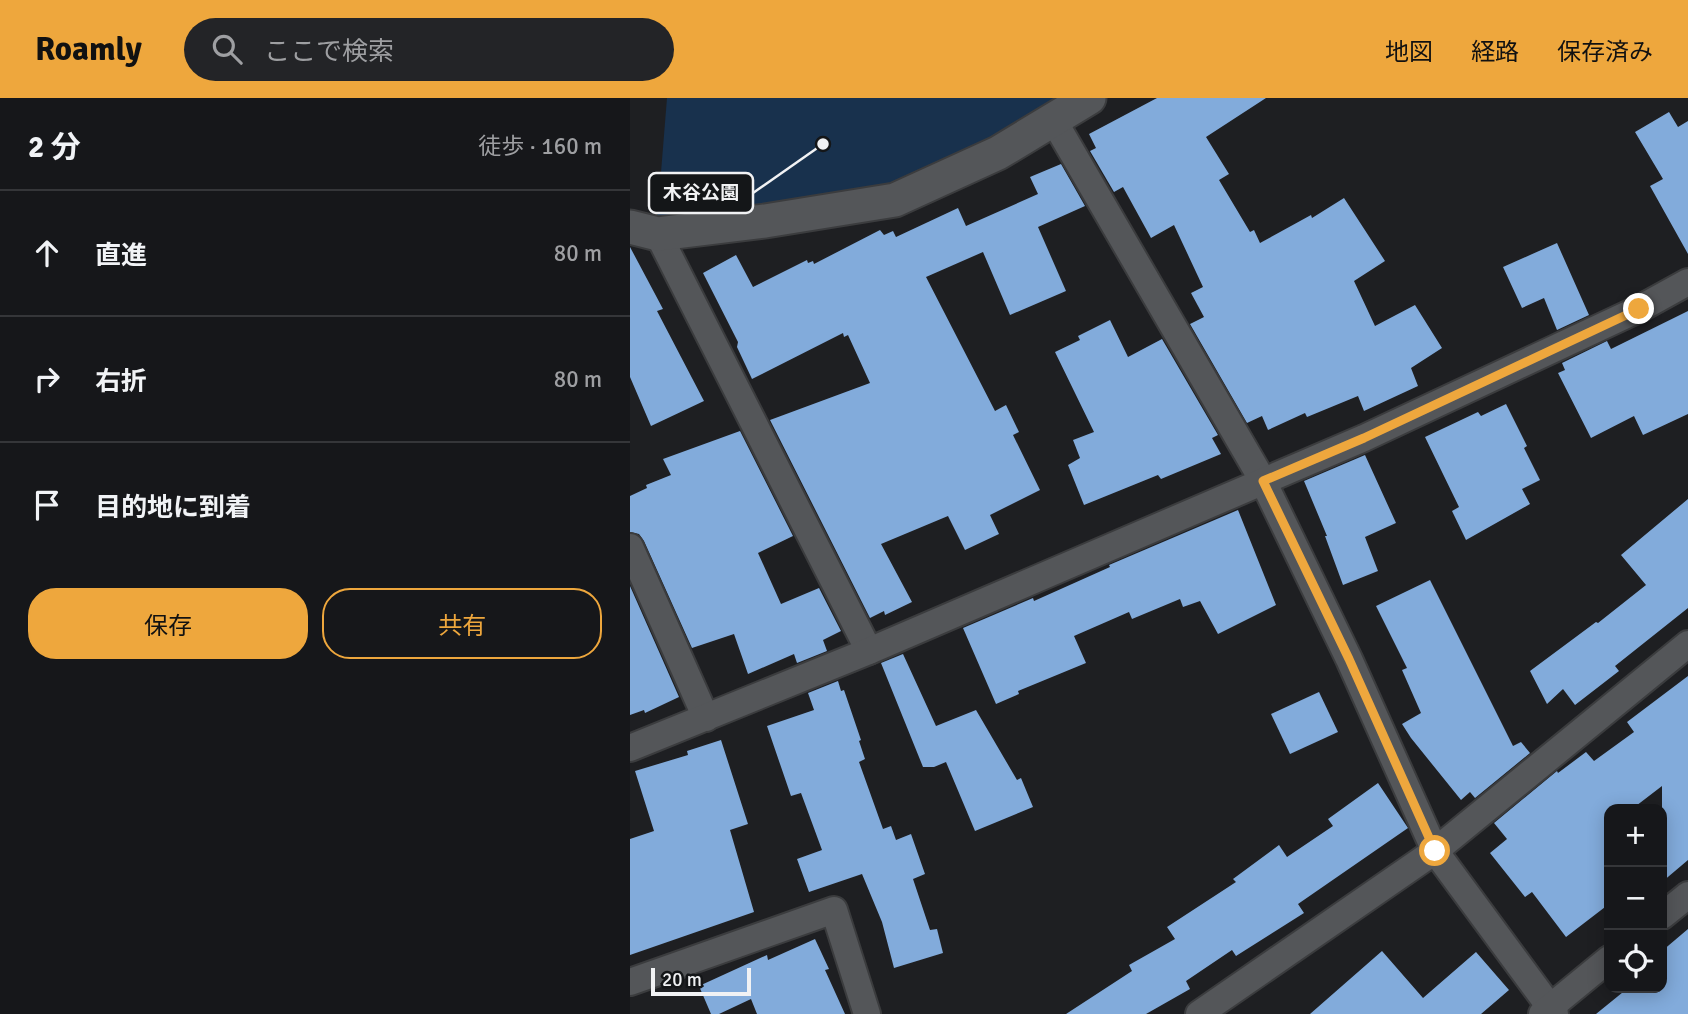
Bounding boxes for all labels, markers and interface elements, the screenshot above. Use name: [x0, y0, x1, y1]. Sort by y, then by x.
search box: [184, 18, 674, 81]
text: Roamly: [35, 29, 142, 70]
icon: search: [208, 30, 246, 68]
text: ここで検索: [264, 36, 394, 68]
text: 地図: [1385, 37, 1433, 67]
text: 経路: [1471, 37, 1519, 67]
text: 保存済み: [1557, 37, 1653, 67]
text: 2 分: [28, 129, 81, 166]
text: 徒歩 · 160 m: [478, 132, 602, 161]
callout: 木谷公園: [649, 173, 753, 213]
text: 木谷公園: [663, 181, 739, 205]
icon: ahead: [28, 234, 66, 272]
text: 80 m: [554, 239, 602, 268]
text: 直進: [95, 240, 147, 272]
route end: [1623, 293, 1654, 324]
icon: right: [28, 360, 66, 398]
text: 80 m: [554, 365, 602, 394]
text: 右折: [95, 366, 147, 398]
icon: arrive: [28, 486, 66, 524]
text: 目的地に到着: [95, 492, 251, 524]
button: 保存: [28, 588, 308, 659]
button: 共有: [322, 588, 602, 659]
map controls: [1604, 804, 1667, 993]
button: +: [1604, 804, 1667, 867]
route start: [1419, 835, 1450, 866]
button: −: [1604, 867, 1667, 930]
button: locate: [1604, 930, 1667, 993]
scale bar: [651, 965, 751, 997]
text: 20 m: [662, 968, 702, 992]

